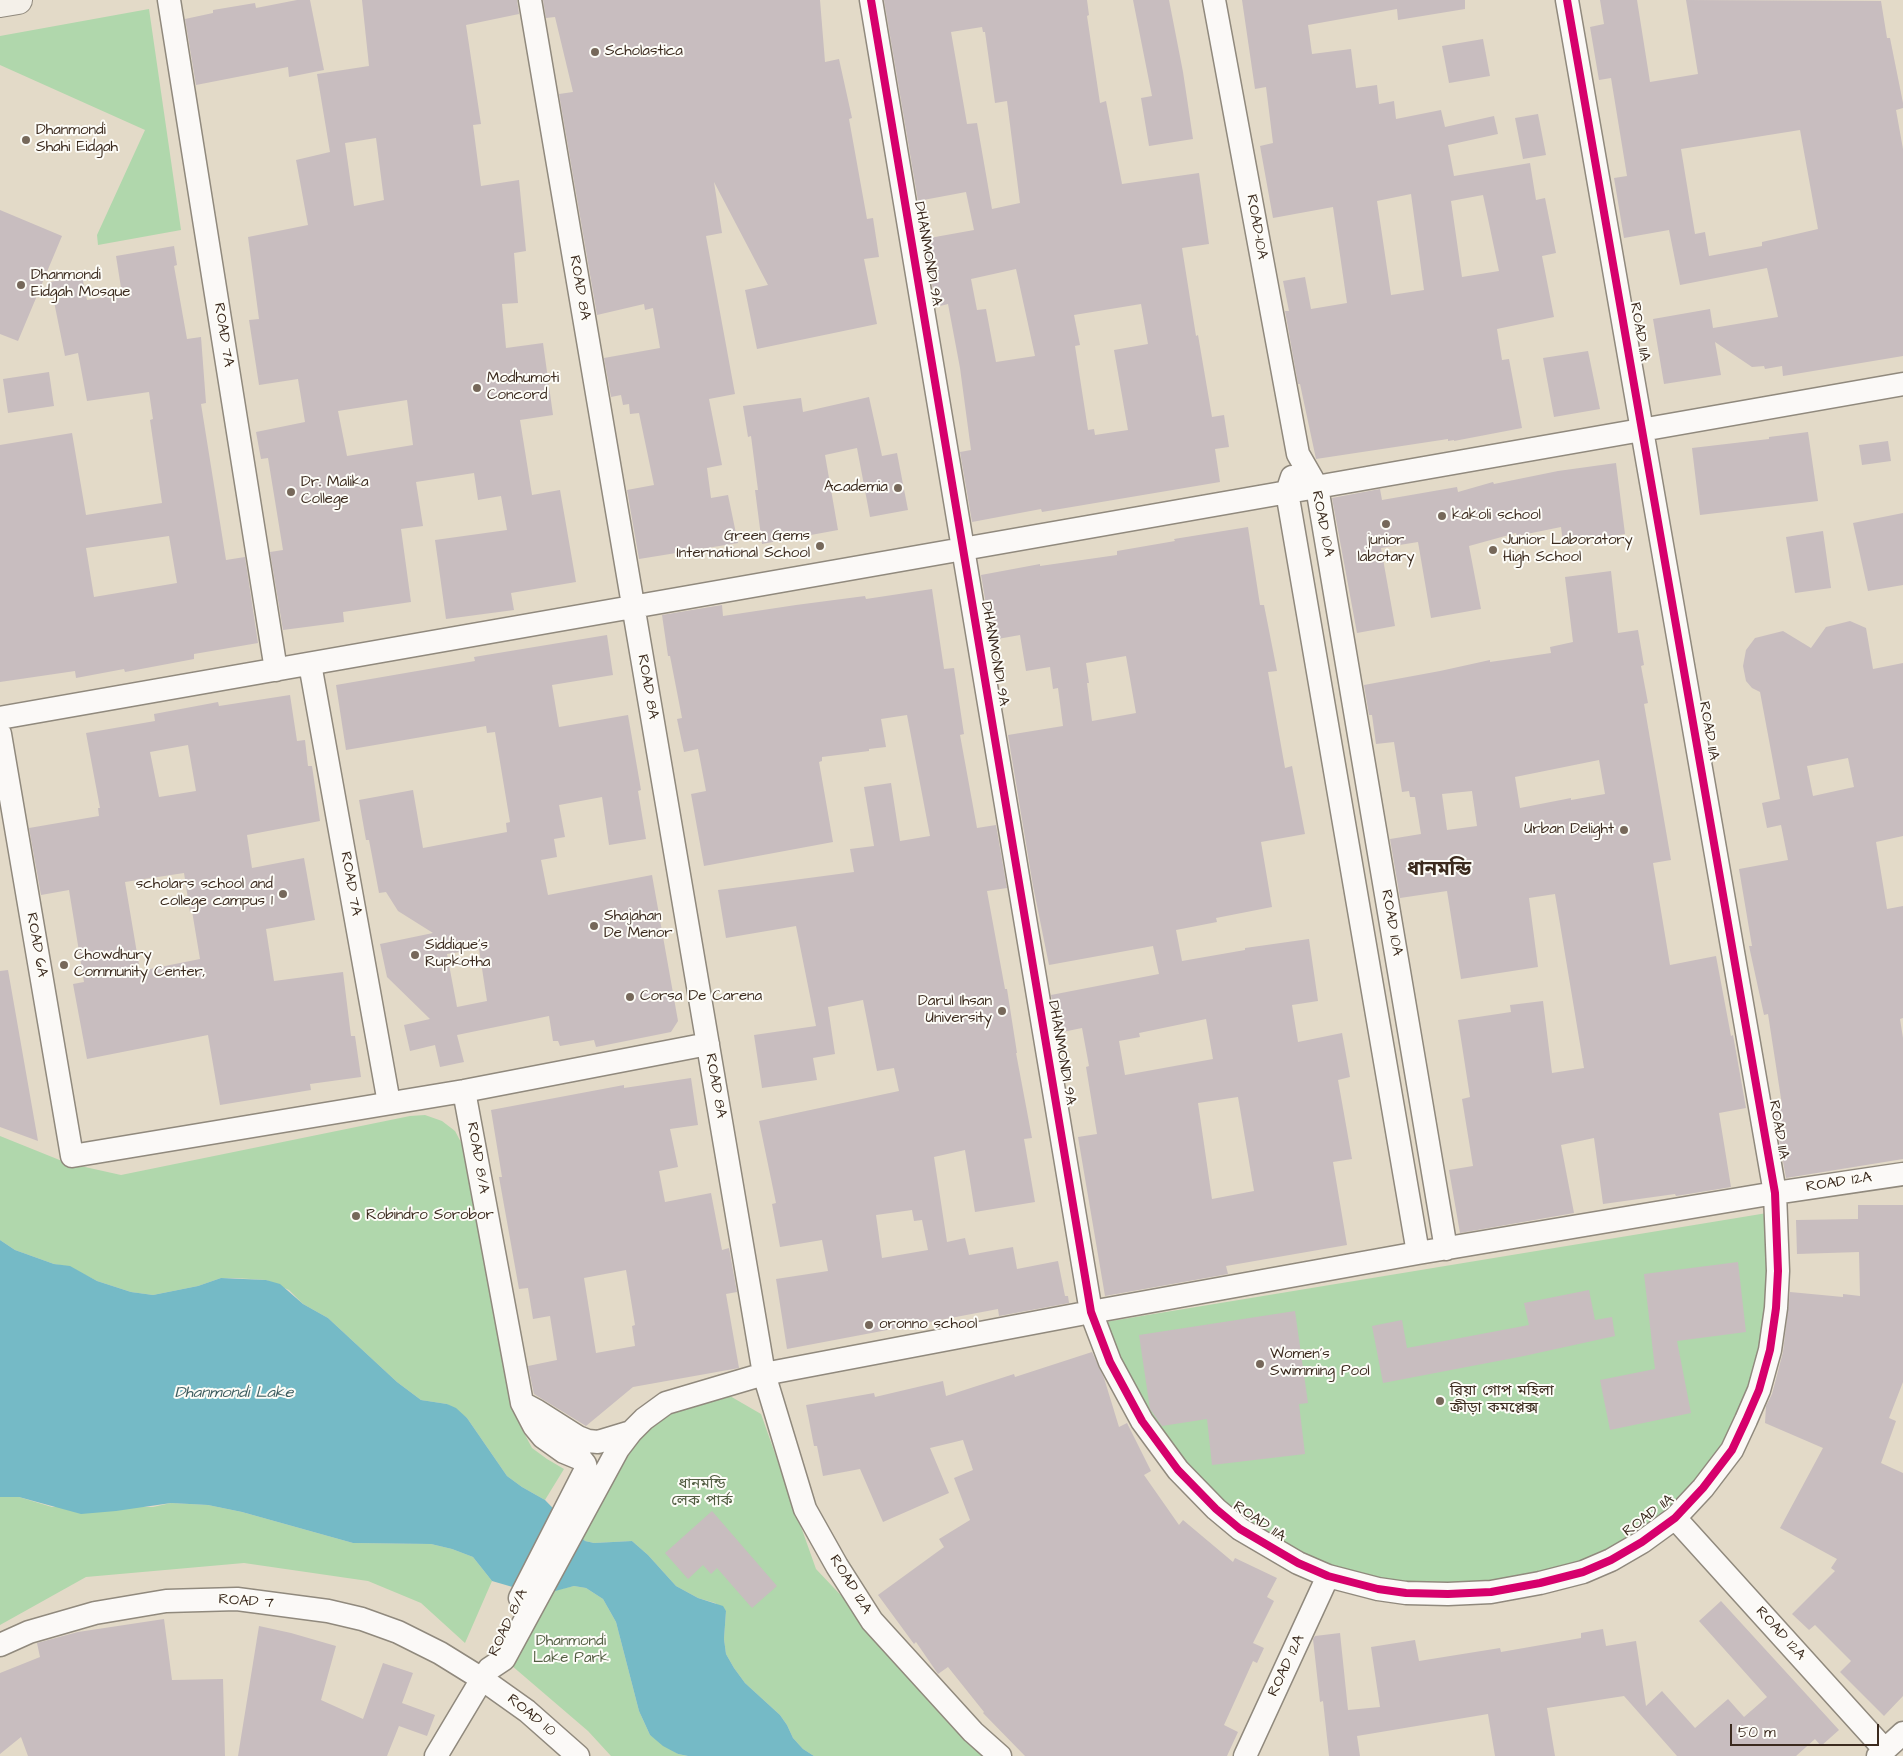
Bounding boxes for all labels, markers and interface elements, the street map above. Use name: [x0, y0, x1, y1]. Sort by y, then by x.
place label: Scholastica: [605, 43, 683, 61]
marker: Scholastica: [589, 46, 601, 58]
place label: Dhanmondi Shahi Eidgah: [36, 122, 118, 157]
marker: Dhanmondi Shahi Eidgah: [20, 134, 32, 146]
street label: ROAD-10A: [1241, 193, 1271, 261]
street label: DHANMONDI 9A: [909, 200, 945, 308]
street label: ROAD 8A: [564, 254, 594, 322]
place label: Dhanmondi Eidgah Mosque: [31, 267, 130, 302]
marker: Dhanmondi Eidgah Mosque: [15, 279, 27, 291]
street label: ROAD 11A: [1625, 301, 1653, 363]
street label: ROAD 7A: [209, 302, 237, 368]
place label: Modhumoti Concord: [487, 370, 559, 405]
marker: Modhumoti Concord: [471, 382, 483, 394]
place label: Dr. Malika College: [301, 474, 369, 509]
place label: Academia: [824, 479, 888, 497]
marker: Academia: [892, 482, 904, 494]
marker: Dr. Malika College: [285, 486, 297, 498]
street label: ROAD 10A: [1307, 489, 1337, 559]
place label: kakoli school: [1452, 507, 1541, 525]
marker: kakoli school: [1436, 510, 1448, 522]
marker: junior labotary: [1380, 518, 1392, 530]
place label: Green Gems International School: [677, 528, 810, 563]
place label: junior labotary: [1357, 532, 1415, 567]
place label: Junior Laboratory High School: [1503, 532, 1633, 567]
marker: Green Gems International School: [814, 540, 826, 552]
marker: Junior Laboratory High School: [1487, 544, 1499, 556]
street label: DHANMONDI 9A: [976, 600, 1012, 708]
street label: ROAD 8A: [632, 653, 662, 721]
street label: ROAD 11A: [1694, 700, 1722, 762]
place label: Urban Delight: [1524, 821, 1614, 839]
marker: Urban Delight: [1618, 824, 1630, 836]
street label: ROAD 7A: [335, 850, 365, 918]
district label: ধানমন্ডি: [1407, 859, 1471, 883]
place label: scholars school and college campus 1: [136, 876, 273, 911]
marker: scholars school and college campus 1: [277, 888, 289, 900]
street label: ROAD 10A: [1376, 888, 1406, 958]
place label: Shajahan De Menor: [604, 908, 673, 943]
street label: ROAD 6A: [21, 911, 51, 979]
marker: Shajahan De Menor: [588, 920, 600, 932]
place label: Siddique's Rupkotha: [425, 937, 490, 972]
place label: Chowdhury Community Center,: [74, 947, 205, 982]
marker: Siddique's Rupkotha: [409, 949, 421, 961]
marker: Chowdhury Community Center,: [58, 959, 70, 971]
place label: Corsa De Carena: [640, 988, 762, 1006]
marker: Corsa De Carena: [624, 991, 636, 1003]
place label: Darul Ihsan University: [918, 993, 992, 1028]
street label: DHANMONDI 9A: [1043, 999, 1079, 1107]
marker: Darul Ihsan University: [996, 1005, 1008, 1017]
street label: ROAD 8A: [700, 1052, 730, 1120]
street label: ROAD 11A: [1764, 1099, 1792, 1161]
street label: ROAD 8/A: [462, 1121, 492, 1195]
street label: ROAD 12A: [1805, 1169, 1873, 1197]
place label: Robindro Sorobor: [366, 1207, 494, 1225]
marker: Robindro Sorobor: [350, 1210, 362, 1222]
place label: oronno school: [879, 1316, 977, 1334]
marker: oronno school: [863, 1319, 875, 1331]
place label: Women's Swimming Pool: [1270, 1346, 1370, 1381]
marker: Women's Swimming Pool: [1254, 1358, 1266, 1370]
place label: রিয়া গোপ মহিলা ক্রীড়া কমপ্লেক্স: [1450, 1383, 1554, 1418]
water label: Dhanmondi Lake: [175, 1384, 293, 1404]
marker: রিয়া গোপ মহিলা ক্রীড়া কমপ্লেক্স: [1434, 1395, 1446, 1407]
park label: ধানমন্ডি লেক পার্ক: [671, 1476, 733, 1511]
street label: ROAD 11A: [1620, 1491, 1678, 1541]
street label: ROAD 11A: [1229, 1498, 1289, 1546]
street label: ROAD 12A: [825, 1552, 875, 1618]
street label: ROAD 8/A: [486, 1586, 532, 1660]
street label: ROAD 7: [218, 1591, 274, 1613]
street label: ROAD 12A: [1751, 1603, 1809, 1665]
street label: ROAD 12A: [1265, 1632, 1309, 1700]
park label: Dhanmondi Lake Park: [533, 1633, 609, 1668]
street label: ROAD 10: [503, 1691, 559, 1741]
scale bar: [1733, 1714, 1882, 1746]
text: 50 m: [1738, 1722, 1776, 1743]

